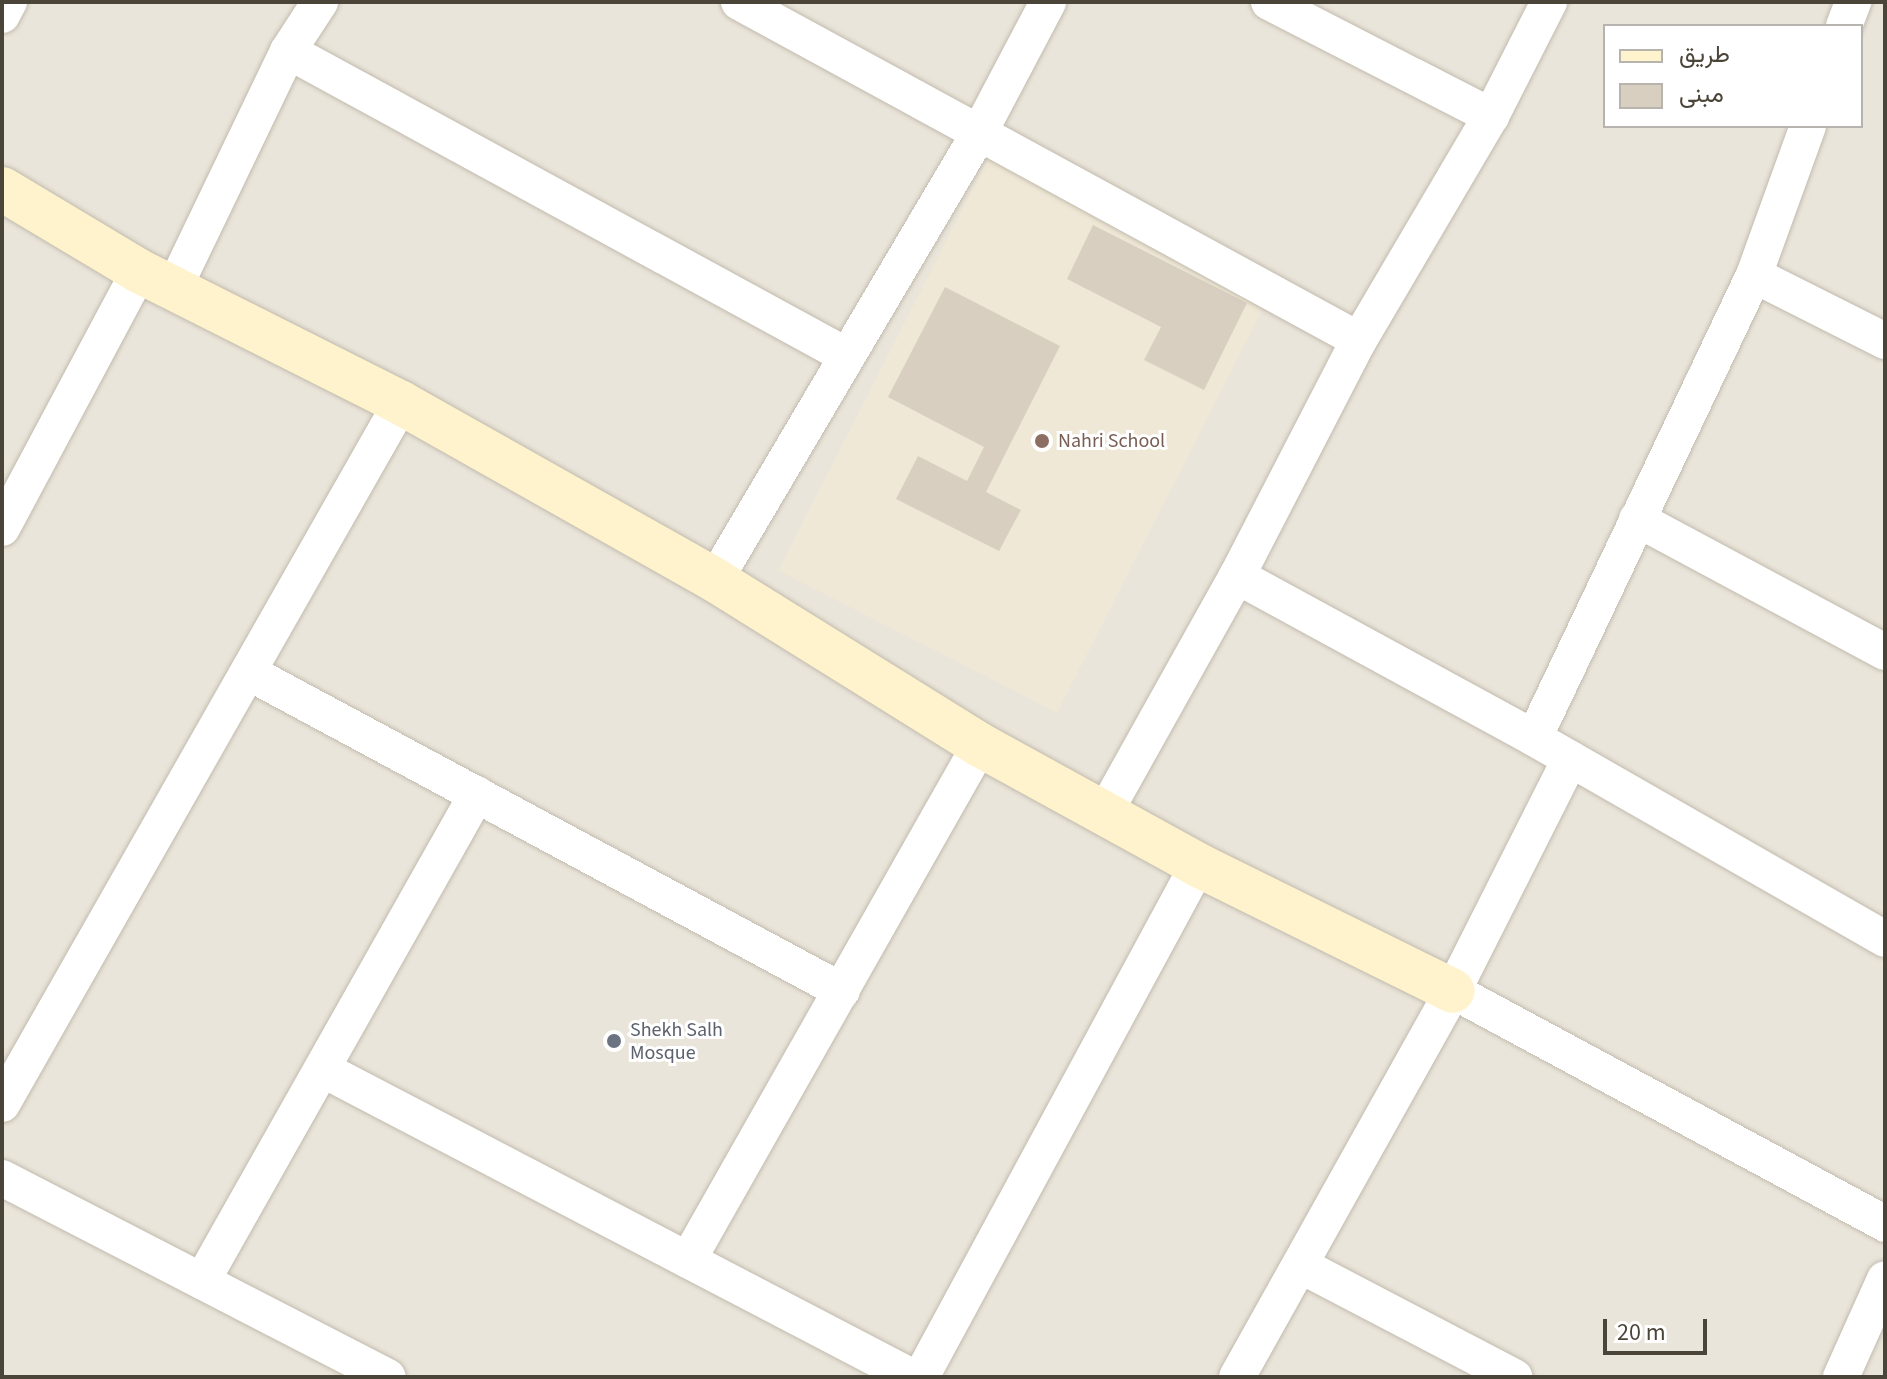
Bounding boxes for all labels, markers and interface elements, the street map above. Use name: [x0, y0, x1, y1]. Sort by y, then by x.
legend: [1603, 24, 1863, 128]
text: طريق: [1679, 37, 1730, 72]
text: مبنى: [1679, 77, 1724, 112]
place label: Nahri School: [1058, 429, 1165, 453]
marker: Nahri School: [1033, 432, 1051, 450]
place label: Shekh Salh Mosque: [630, 1018, 723, 1065]
marker: Shekh Salh Mosque: [605, 1032, 623, 1050]
scale bar: [1607, 1303, 1711, 1353]
text: 20 m: [1617, 1315, 1666, 1350]

